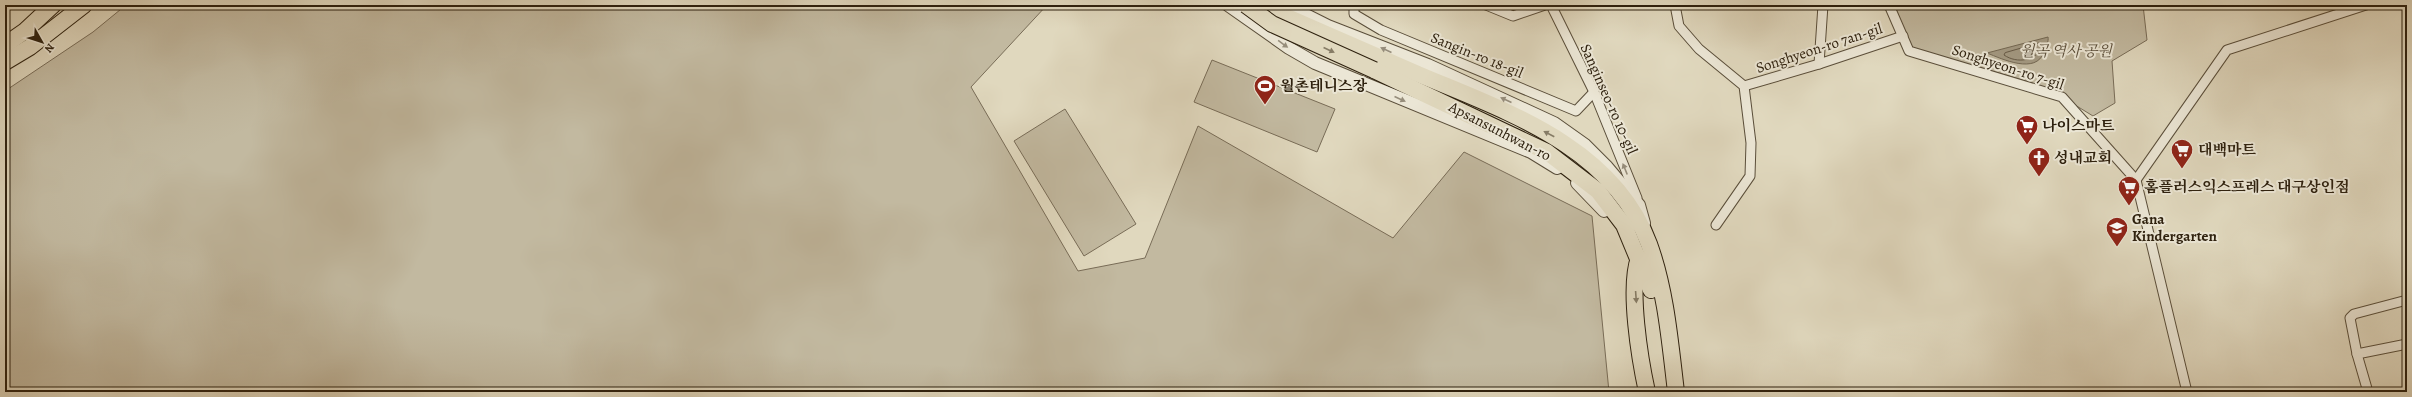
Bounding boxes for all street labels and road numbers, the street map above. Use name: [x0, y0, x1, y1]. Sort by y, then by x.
street label: Songhyeon-ro 7an-gil: [1753, 18, 1885, 78]
street label: Sangin-ro 18-gil: [1428, 27, 1527, 83]
street label: Songhyeon-ro 7-gil: [1949, 39, 2067, 95]
street label: Sanginseo-ro 10-gil: [1576, 41, 1642, 158]
street label: Apsansunhwan-ro: [1445, 96, 1554, 165]

